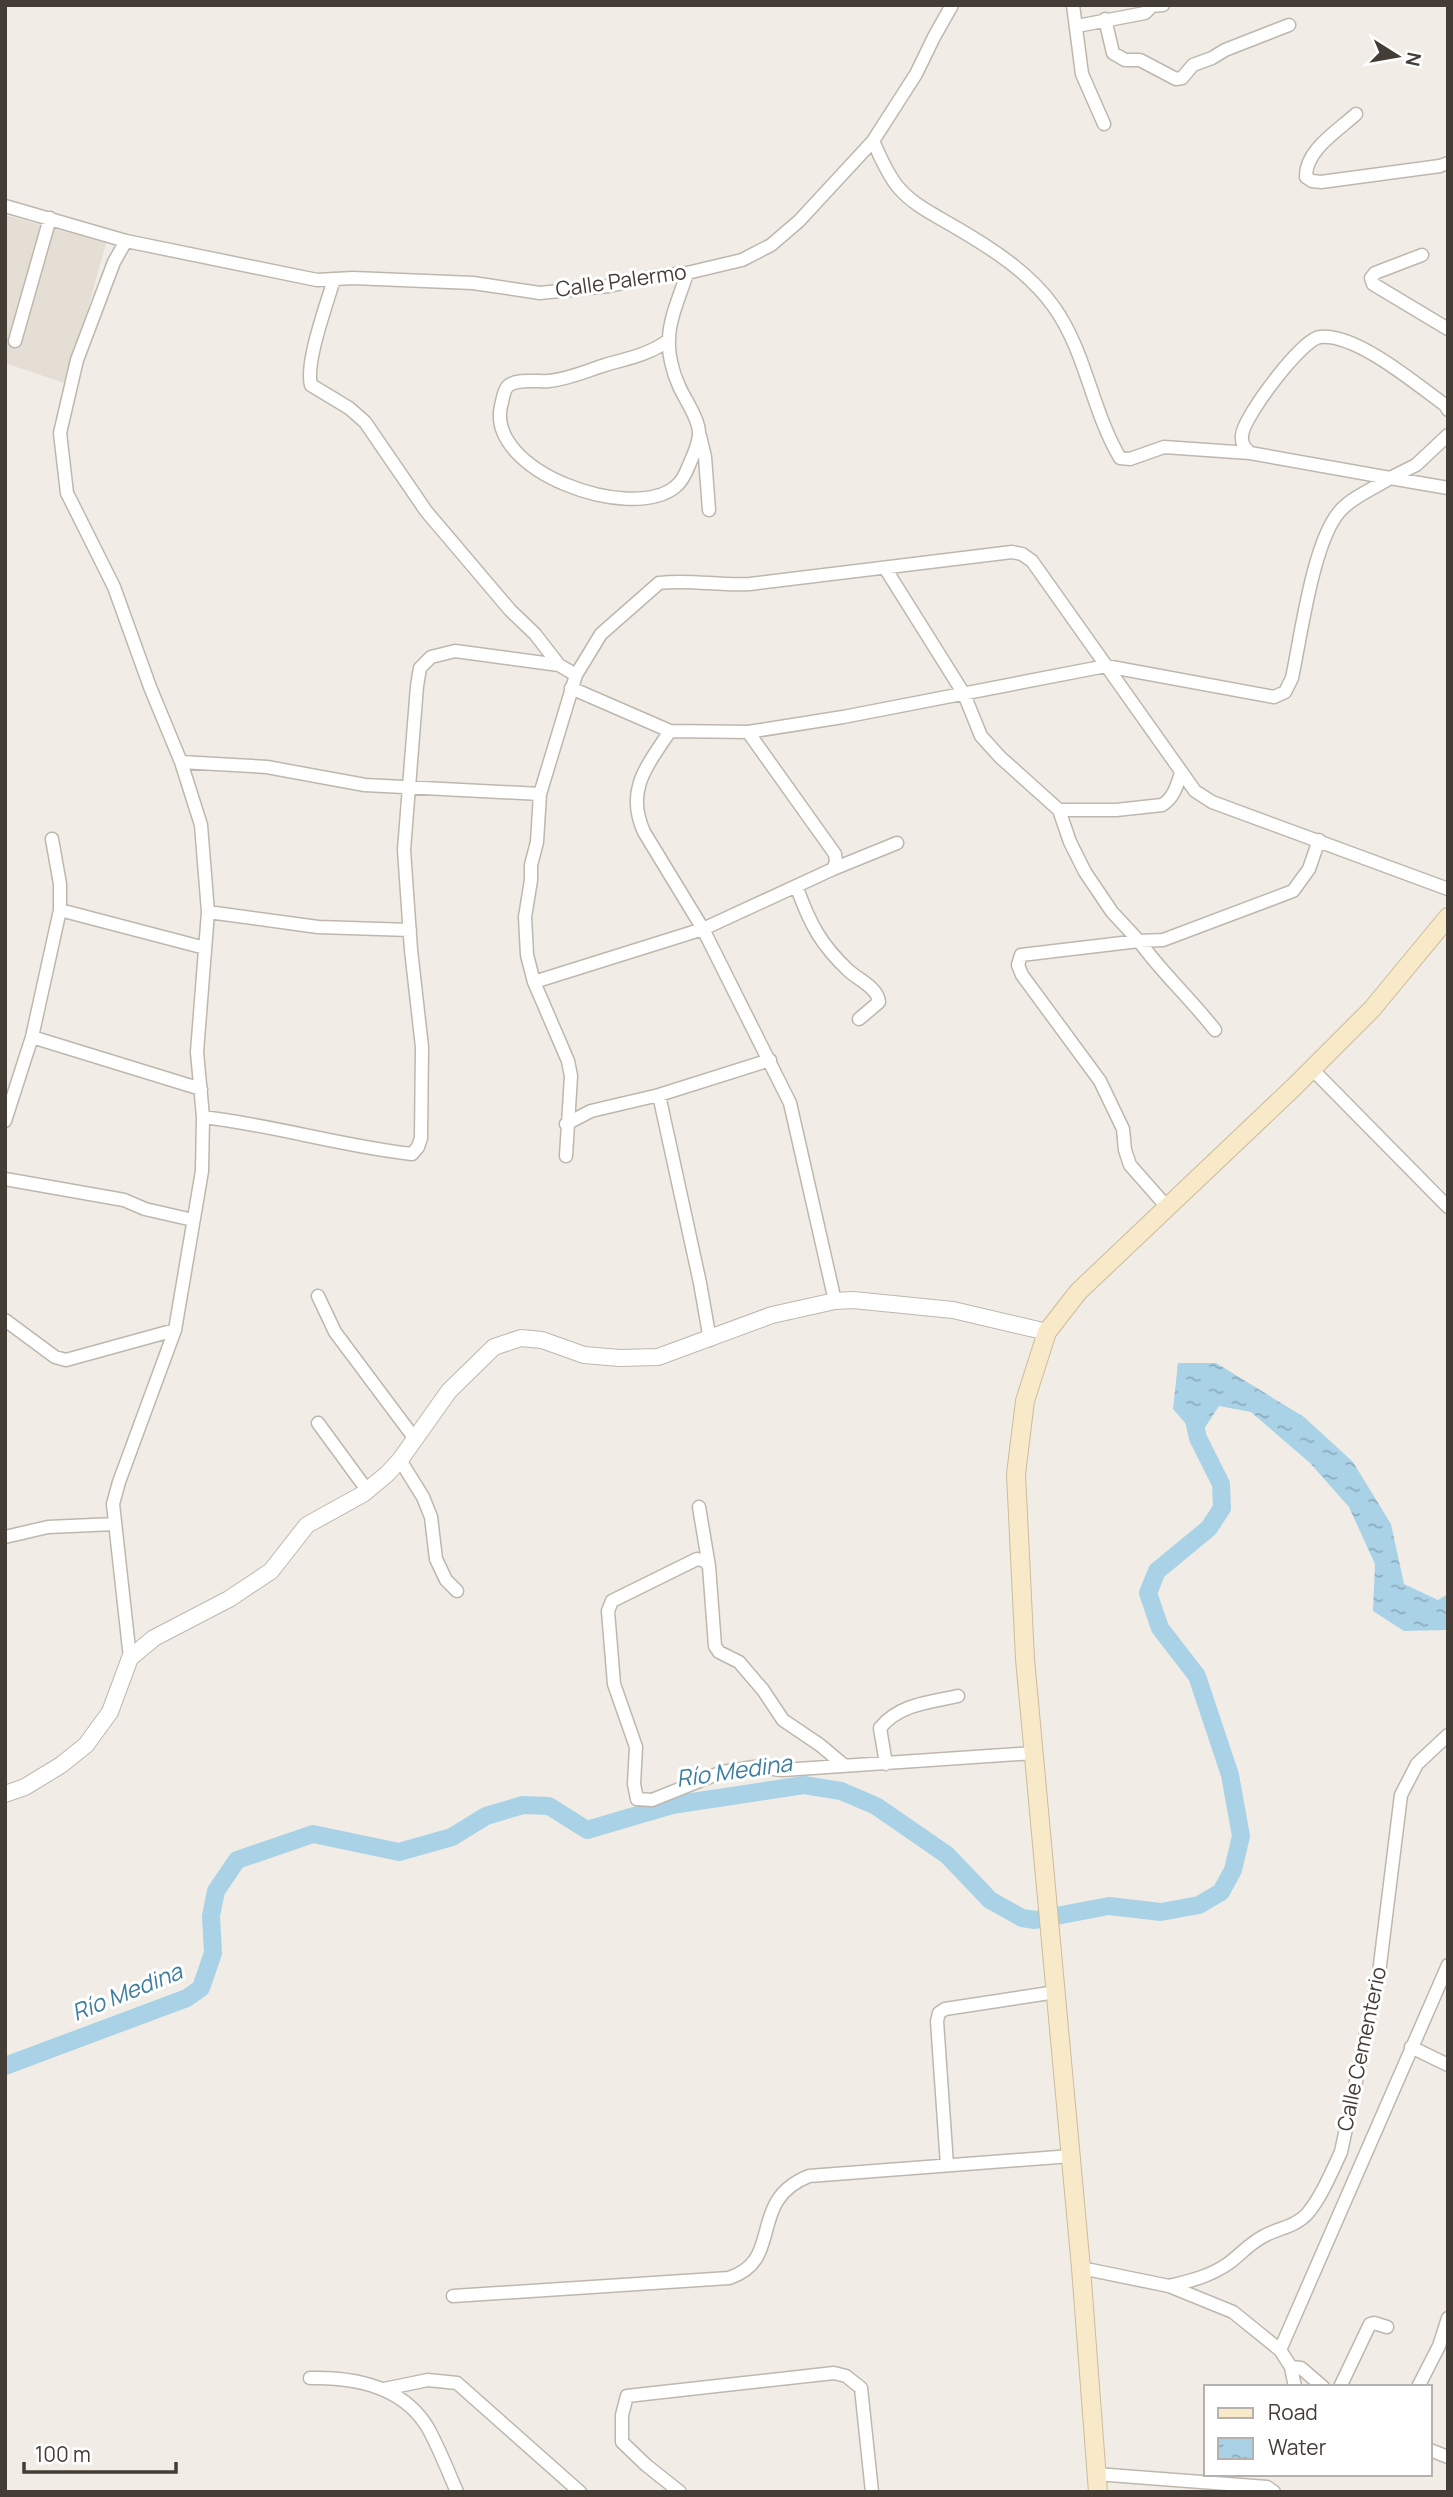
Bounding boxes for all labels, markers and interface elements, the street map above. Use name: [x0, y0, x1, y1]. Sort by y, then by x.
north arrow: [1362, 21, 1432, 91]
text: N: [1400, 50, 1428, 68]
street label: Calle Palermo: [554, 257, 688, 303]
water label: Río Medina: [674, 1746, 795, 1794]
water label: Río Medina: [67, 1954, 188, 2028]
street label: Calle Cementerio: [1330, 1964, 1392, 2134]
legend: [1204, 2385, 1432, 2476]
text: Road: [1268, 2398, 1318, 2426]
scale bar: [24, 2430, 177, 2474]
text: Water: [1268, 2433, 1327, 2461]
text: 100 m: [35, 2440, 91, 2468]

